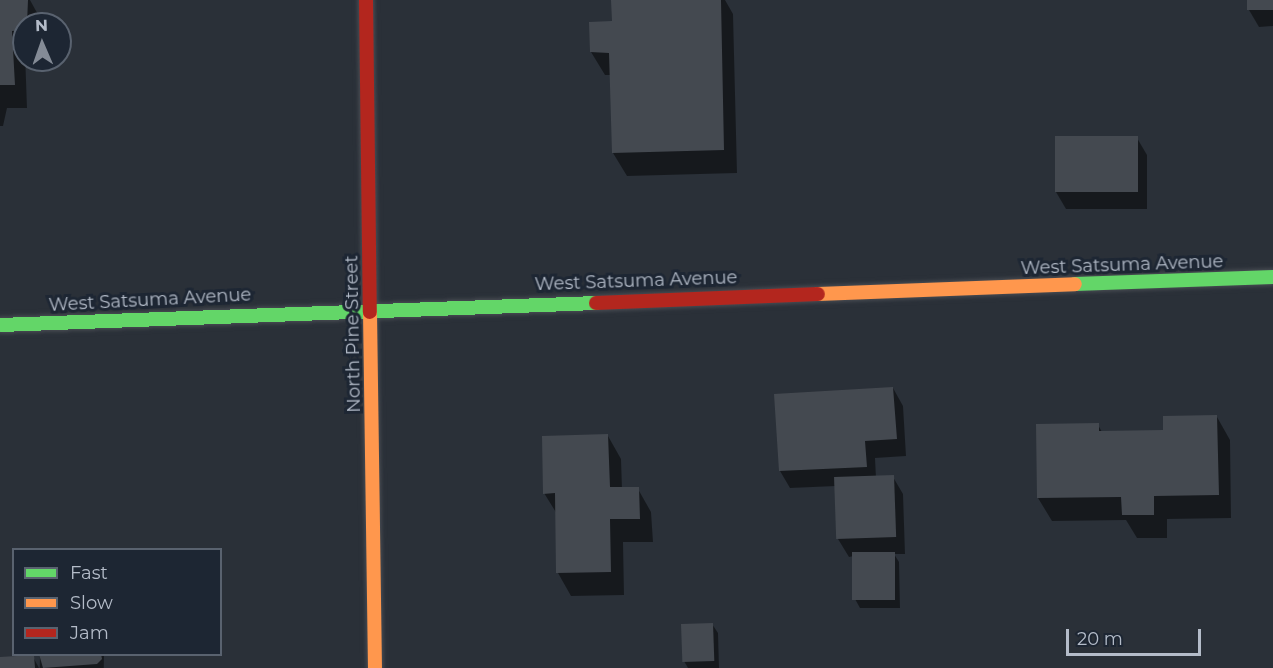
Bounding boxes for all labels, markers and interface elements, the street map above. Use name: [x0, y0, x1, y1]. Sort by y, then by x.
north arrow: [12, 12, 72, 72]
text: N: [35, 16, 48, 35]
street label: West Satsuma Avenue: [1020, 251, 1224, 279]
street label: North Pine Street: [341, 255, 365, 413]
street label: West Satsuma Avenue: [534, 267, 738, 295]
street label: West Satsuma Avenue: [48, 284, 252, 316]
legend: [12, 548, 222, 656]
text: Fast: [70, 562, 108, 584]
text: Slow: [70, 592, 113, 614]
scale bar: [1069, 617, 1204, 655]
text: Jam: [70, 622, 109, 644]
text: 20 m: [1077, 628, 1123, 650]

